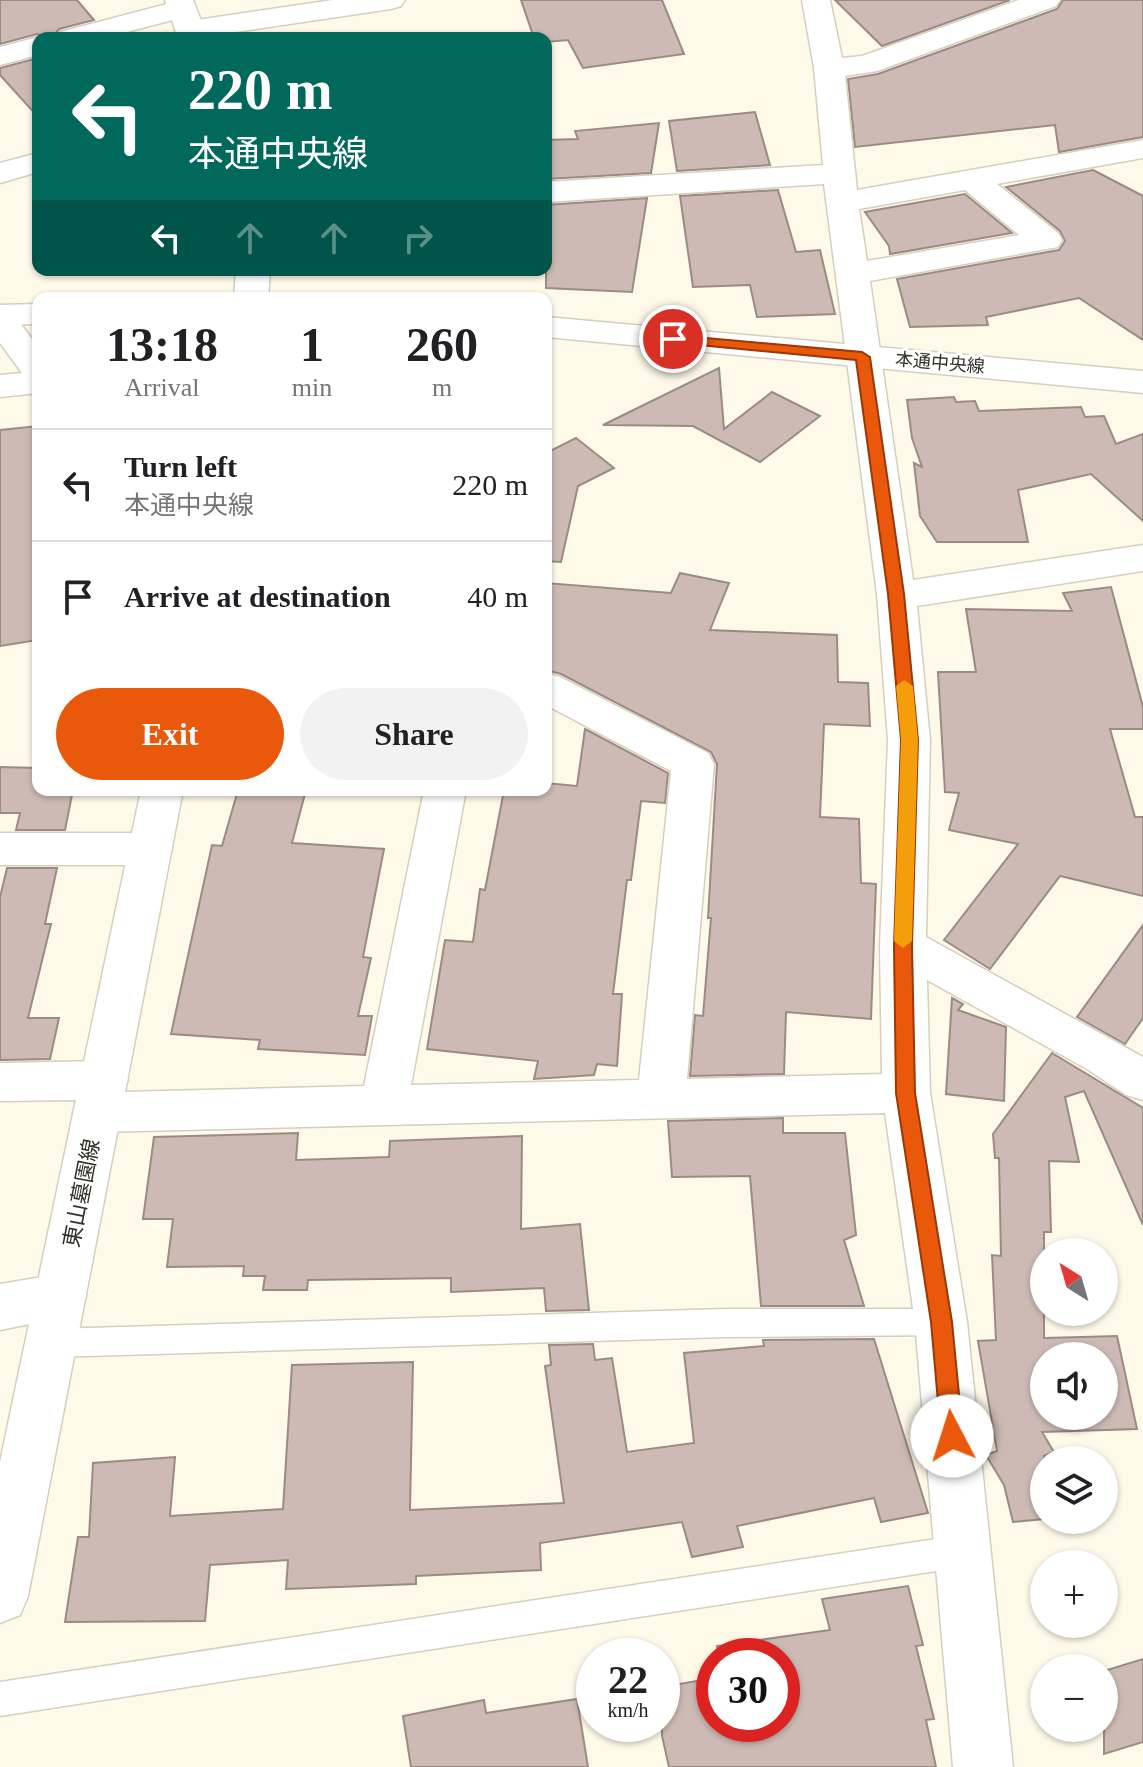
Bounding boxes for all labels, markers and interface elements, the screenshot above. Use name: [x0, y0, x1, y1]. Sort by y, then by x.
text: 220 m: [188, 59, 333, 121]
icon: left: [56, 64, 160, 168]
text: 本通中央線: [188, 134, 368, 174]
icon: left: [144, 216, 188, 260]
icon: ahead: [228, 216, 272, 260]
icon: ahead: [312, 216, 356, 260]
icon: right: [396, 216, 440, 260]
pin: [639, 305, 707, 373]
icon: arrive: [651, 317, 695, 361]
text: 13:18: [106, 318, 218, 371]
text: 1: [300, 318, 324, 371]
text: 260: [406, 318, 478, 371]
street label: 本通中央線: [894, 349, 986, 377]
text: Arrival: [124, 373, 199, 402]
text: min: [292, 373, 332, 402]
text: m: [432, 373, 452, 402]
text: Turn left: [124, 450, 237, 483]
icon: left: [56, 463, 100, 507]
text: 220 m: [452, 468, 528, 501]
text: 本通中央線: [124, 491, 254, 520]
icon: arrive: [56, 575, 100, 619]
text: Arrive at destination: [124, 580, 391, 613]
text: 40 m: [467, 580, 528, 613]
button: Exit: [56, 688, 284, 780]
button: Share: [300, 688, 528, 780]
street label: 東山墓園線: [59, 1137, 104, 1249]
north arrow: [1030, 1238, 1118, 1326]
map controls: [1030, 1238, 1118, 1742]
button: sound: [1030, 1342, 1118, 1430]
position arrow: [910, 1394, 994, 1478]
button: layers: [1030, 1446, 1118, 1534]
button: +: [1030, 1550, 1118, 1638]
speed limit sign: 30: [696, 1638, 800, 1742]
button: −: [1030, 1654, 1118, 1742]
text: 22: [608, 1657, 648, 1702]
text: km/h: [607, 1699, 649, 1721]

